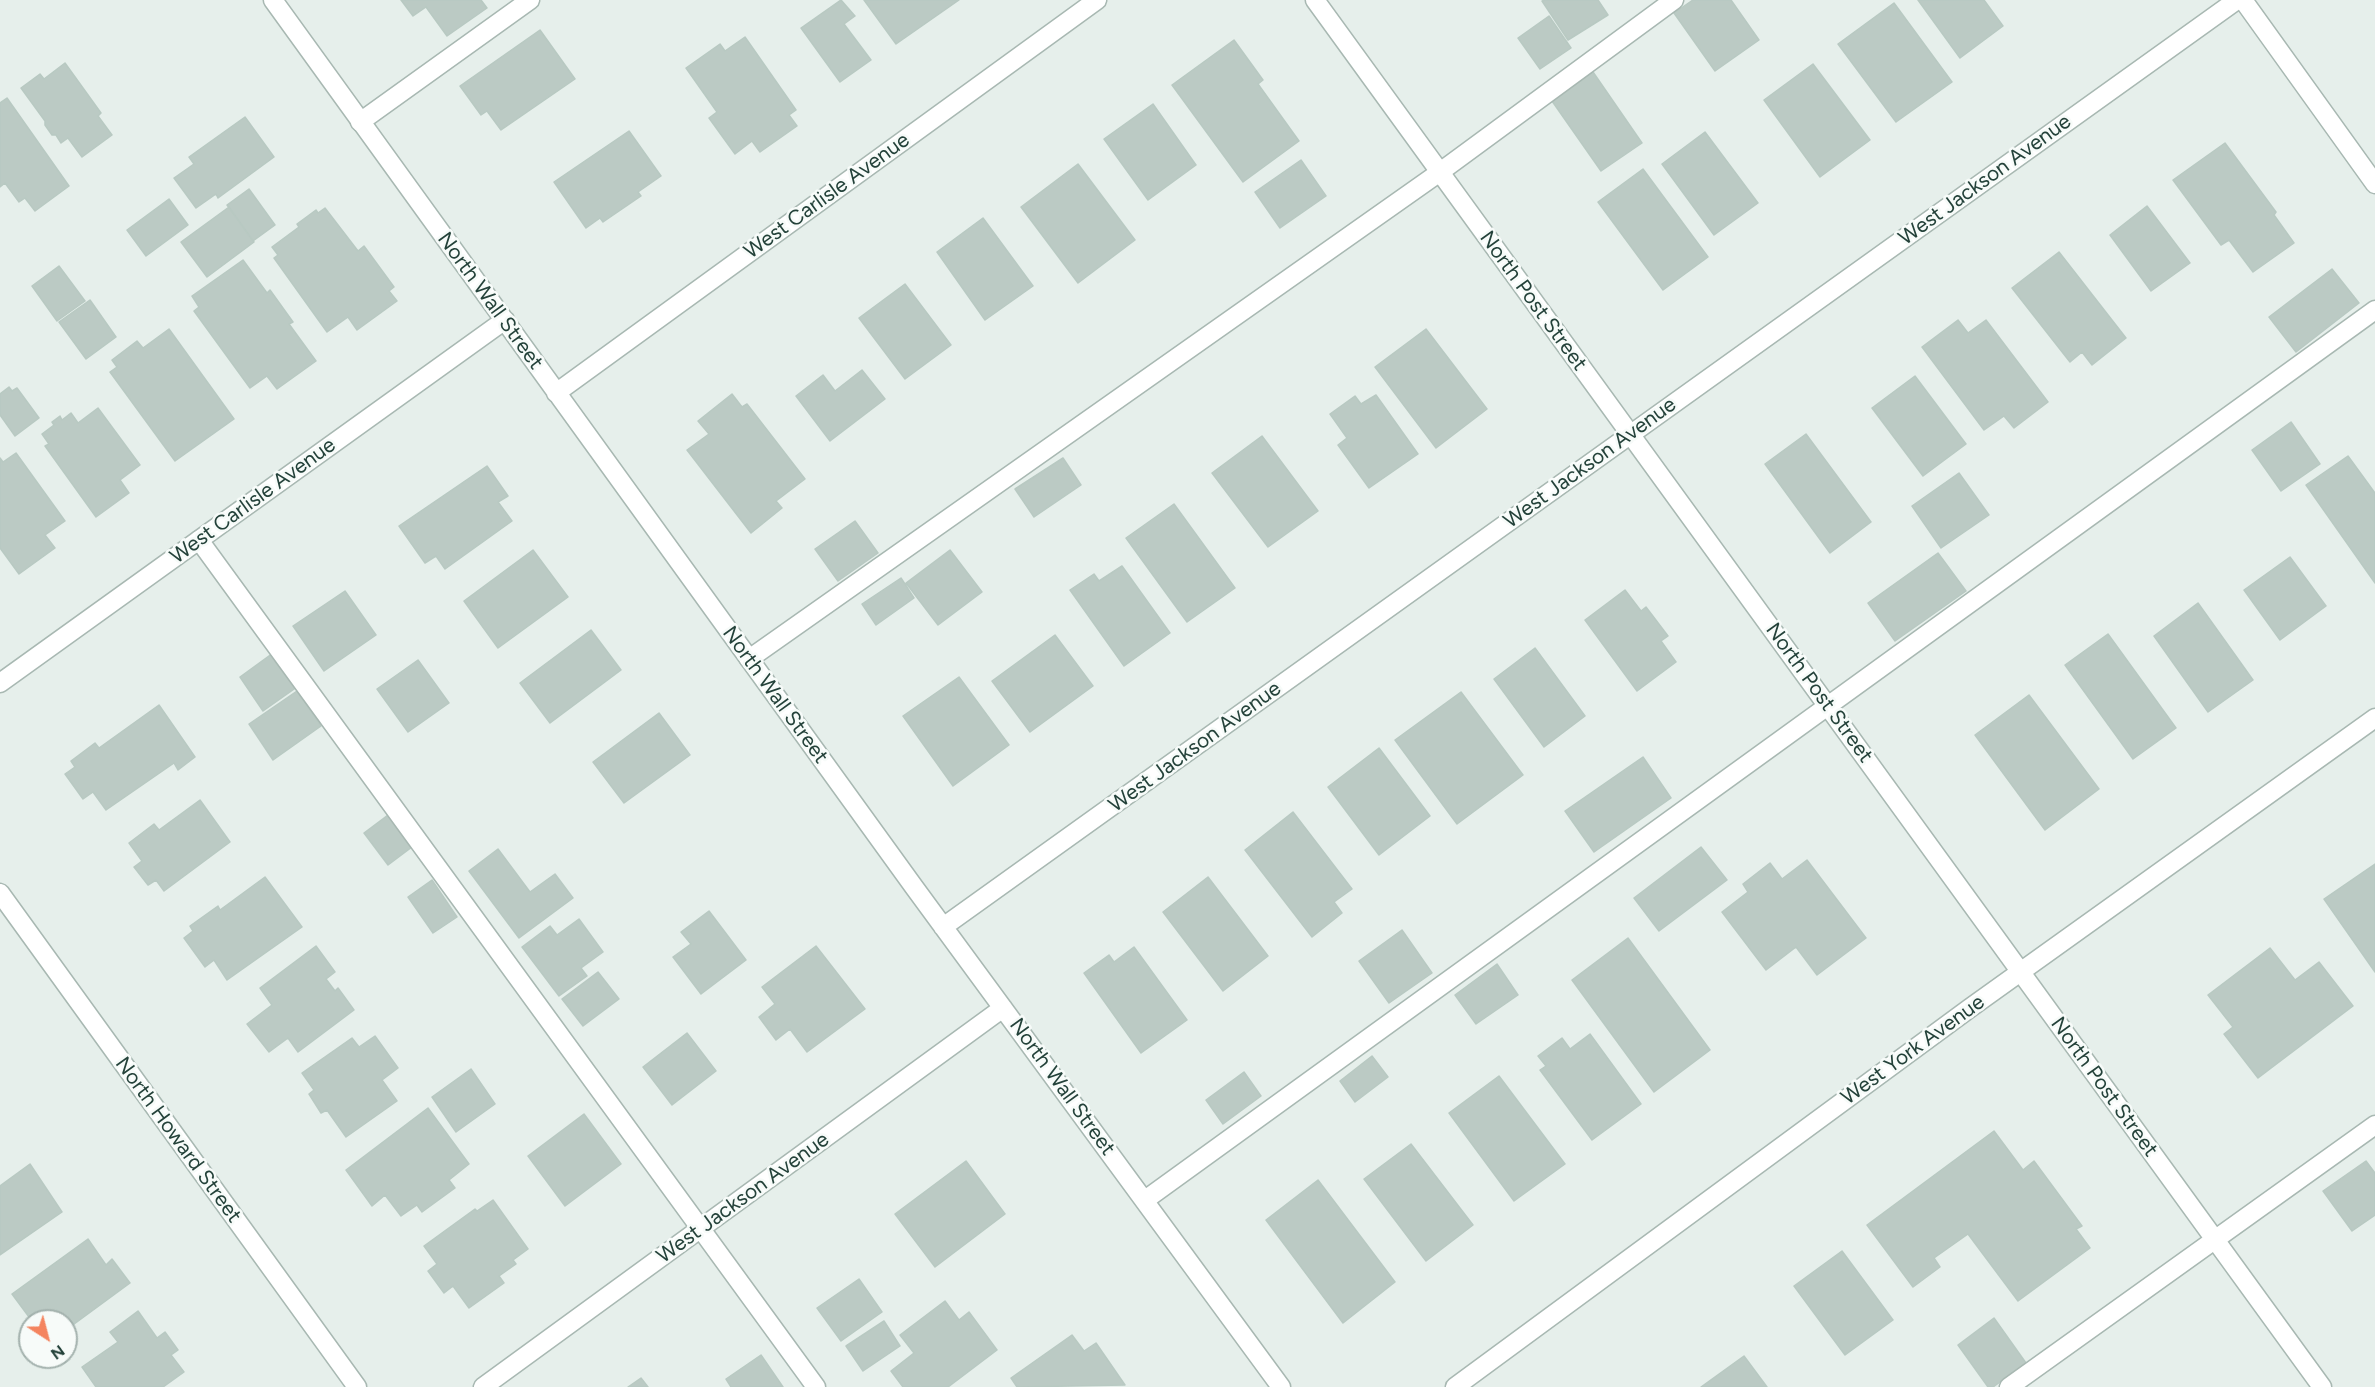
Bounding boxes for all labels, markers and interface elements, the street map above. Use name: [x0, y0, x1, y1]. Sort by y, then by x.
street label: West Jackson Avenue: [1894, 109, 2076, 251]
street label: West Carlisle Avenue: [739, 128, 915, 264]
street label: North Post Street: [1474, 226, 1592, 376]
street label: North Wall Street: [432, 227, 548, 375]
street label: West Jackson Avenue: [1499, 392, 1681, 534]
street label: West Carlisle Avenue: [165, 433, 341, 569]
street label: North Post Street: [1760, 618, 1878, 768]
street label: North Wall Street: [717, 621, 833, 769]
street label: West Jackson Avenue: [1104, 676, 1286, 818]
street label: West York Avenue: [1837, 990, 1989, 1110]
street label: North Post Street: [2045, 1012, 2163, 1162]
street label: North Wall Street: [1004, 1013, 1120, 1161]
street label: North Howard Street: [110, 1052, 246, 1228]
street label: West Jackson Avenue: [652, 1127, 834, 1269]
north arrow: [18, 1309, 78, 1369]
text: N: [47, 1341, 68, 1364]

